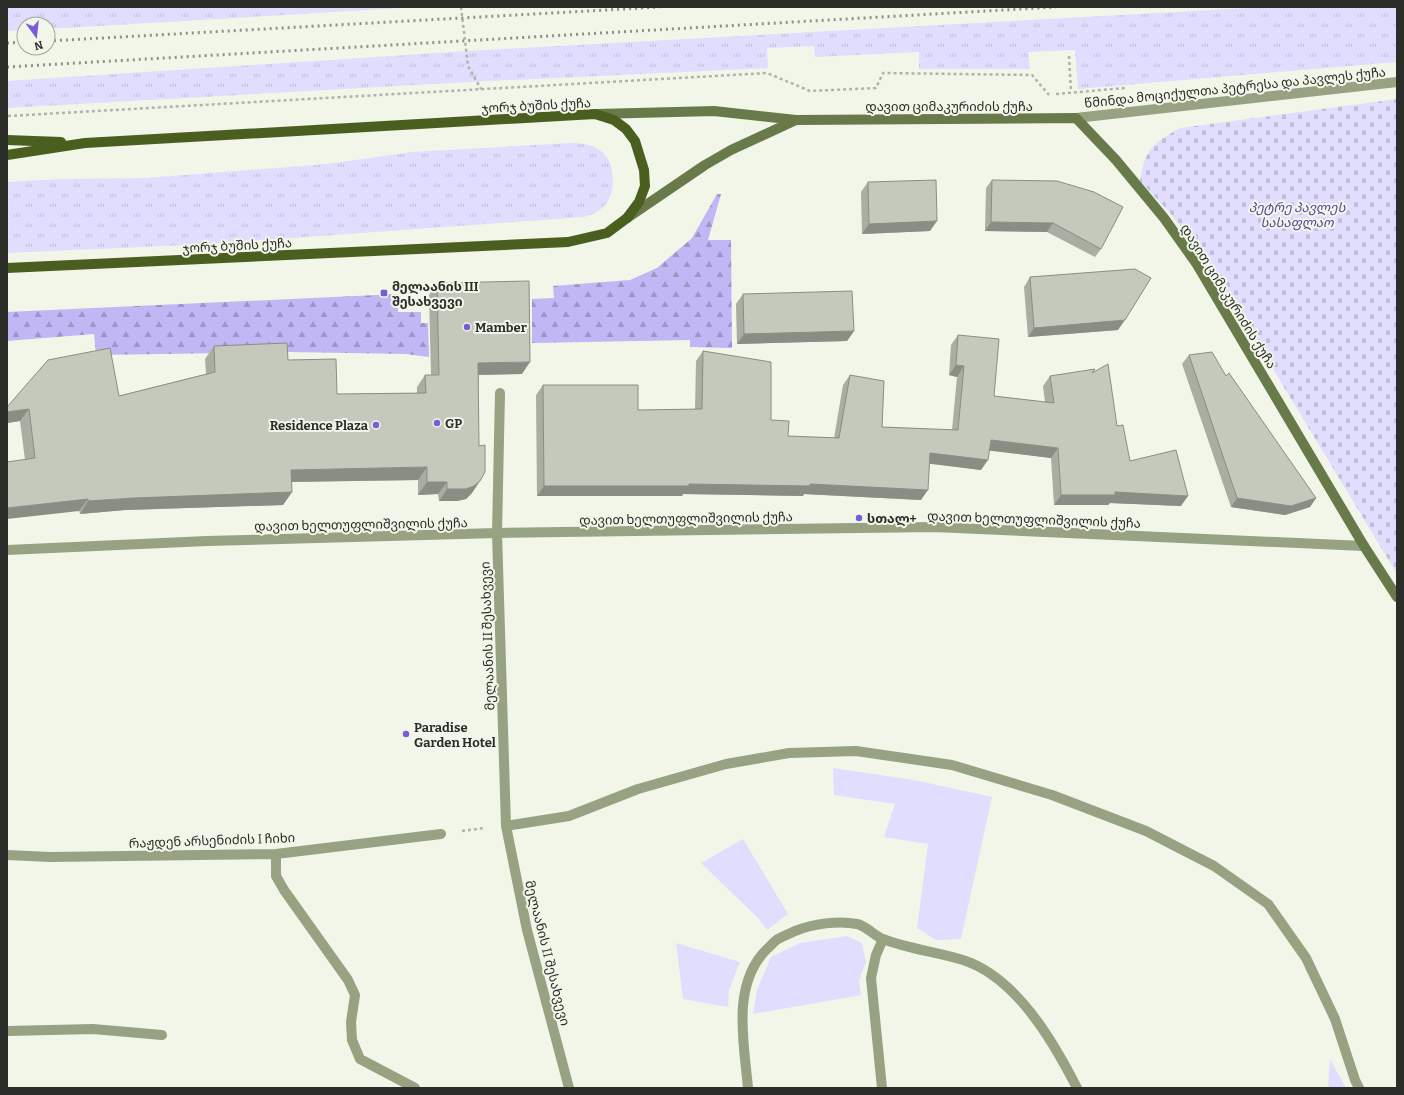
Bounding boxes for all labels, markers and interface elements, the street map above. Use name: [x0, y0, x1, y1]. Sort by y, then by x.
north arrow: [16, 16, 56, 56]
text: N: [32, 38, 44, 53]
street label: წმინდა მოციქულთა პეტრესა და პავლეს ქუჩა: [1084, 64, 1387, 112]
street label: ჯორჯ ბუშის ქუჩა: [481, 95, 591, 116]
street label: დავით ციმაკურიძის ქუჩა: [865, 99, 1033, 115]
park label: პეტრე პავლეს სასაფლაო: [1249, 200, 1346, 231]
street label: დავით ციმაკურიძის ქუჩა: [1177, 221, 1279, 372]
street label: ჯორჯ ბუშის ქუჩა: [182, 235, 292, 256]
place label: მელაანის III შესახვევი: [392, 279, 479, 309]
marker: მელაანის III შესახვევი: [379, 288, 389, 298]
place label: Mamber: [475, 320, 527, 335]
marker: Mamber: [462, 322, 472, 332]
place label: GP: [445, 416, 462, 431]
place label: Residence Plaza: [270, 418, 369, 433]
marker: GP: [432, 418, 442, 428]
marker: Residence Plaza: [371, 420, 381, 430]
street label: დავით ხელთუფლიშვილის ქუჩა: [927, 508, 1141, 532]
street label: დავით ხელთუფლიშვილის ქუჩა: [579, 509, 793, 529]
place label: სთალ+: [867, 511, 917, 527]
marker: სთალ+: [854, 513, 864, 523]
street label: დავით ხელთუფლიშვილის ქუჩა: [254, 515, 468, 535]
street label: მელაანის II შესახვევი: [477, 561, 499, 711]
place label: Paradise Garden Hotel: [414, 720, 496, 750]
marker: Paradise Garden Hotel: [401, 729, 411, 739]
street label: რაჟდენ არსენიძის I ჩიხი: [129, 830, 295, 852]
street label: მელაანის II შესახვევი: [521, 879, 573, 1028]

